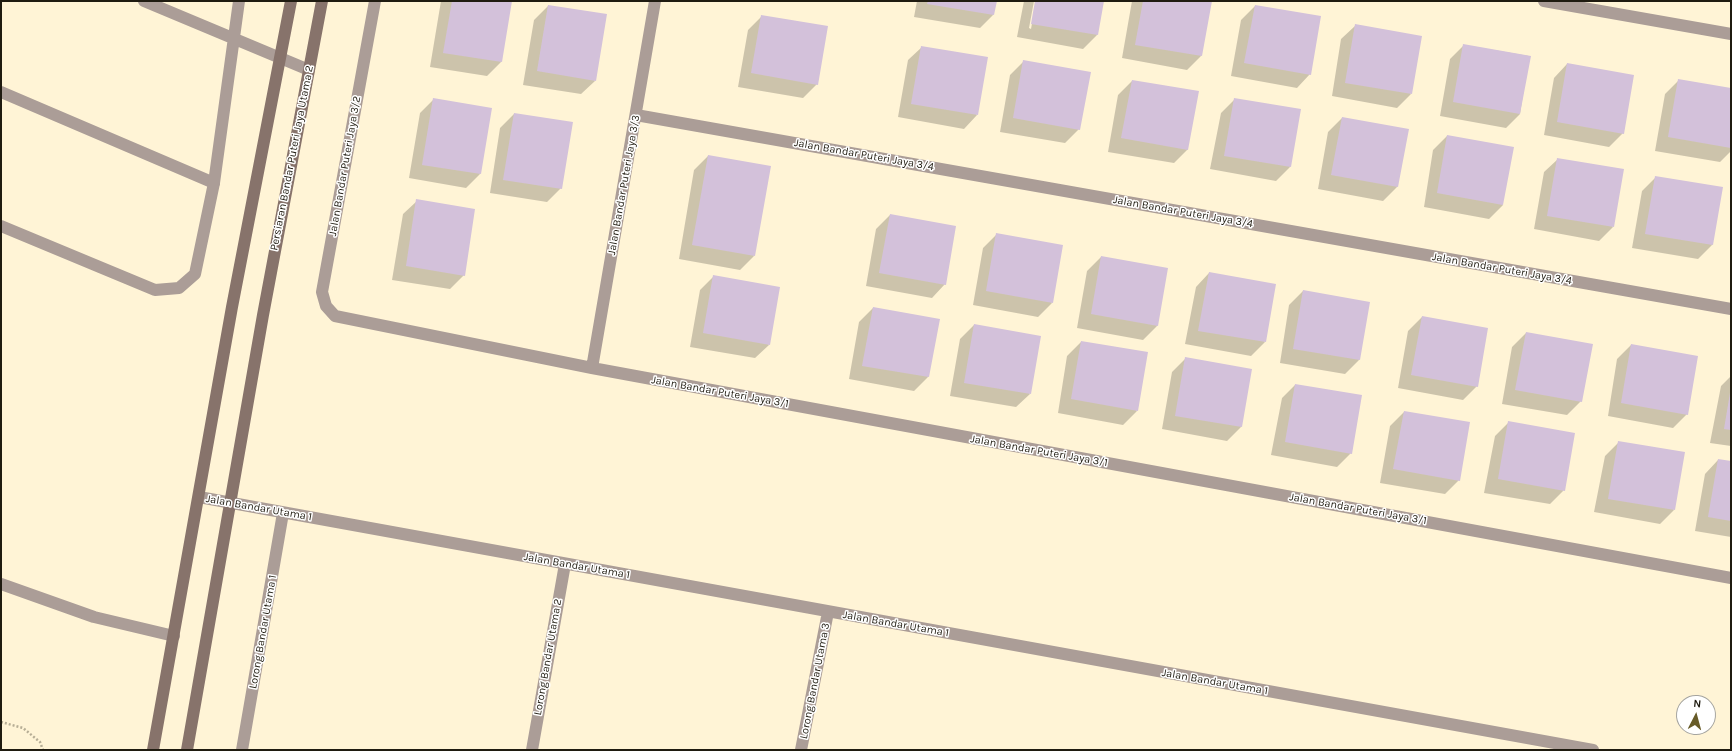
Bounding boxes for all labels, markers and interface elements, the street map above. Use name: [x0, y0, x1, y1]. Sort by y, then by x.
street label: Persiaran Bandar Puteri Jaya Utama 2: [268, 64, 316, 252]
street label: Jalan Bandar Puteri Jaya 3/2: [326, 95, 364, 237]
street label: Jalan Bandar Puteri Jaya 3/3: [605, 114, 643, 256]
street label: Jalan Bandar Puteri Jaya 3/4: [793, 136, 935, 174]
street label: Jalan Bandar Puteri Jaya 3/4: [1112, 193, 1254, 231]
street label: Jalan Bandar Puteri Jaya 3/4: [1431, 250, 1573, 288]
street label: Jalan Bandar Puteri Jaya 3/1: [650, 373, 790, 411]
street label: Jalan Bandar Puteri Jaya 3/1: [969, 432, 1109, 470]
street label: Jalan Bandar Puteri Jaya 3/1: [1288, 490, 1428, 528]
street label: Jalan Bandar Utama 1: [205, 492, 313, 524]
street label: Jalan Bandar Utama 1: [523, 550, 631, 582]
street label: Lorong Bandar Utama 1: [246, 574, 280, 690]
street label: Lorong Bandar Utama 2: [531, 598, 565, 716]
street label: Jalan Bandar Utama 1: [842, 608, 950, 640]
street label: Lorong Bandar Utama 3: [797, 622, 833, 740]
street label: Jalan Bandar Utama 1: [1161, 666, 1269, 698]
north arrow: [1676, 695, 1716, 735]
text: N: [1693, 697, 1702, 710]

